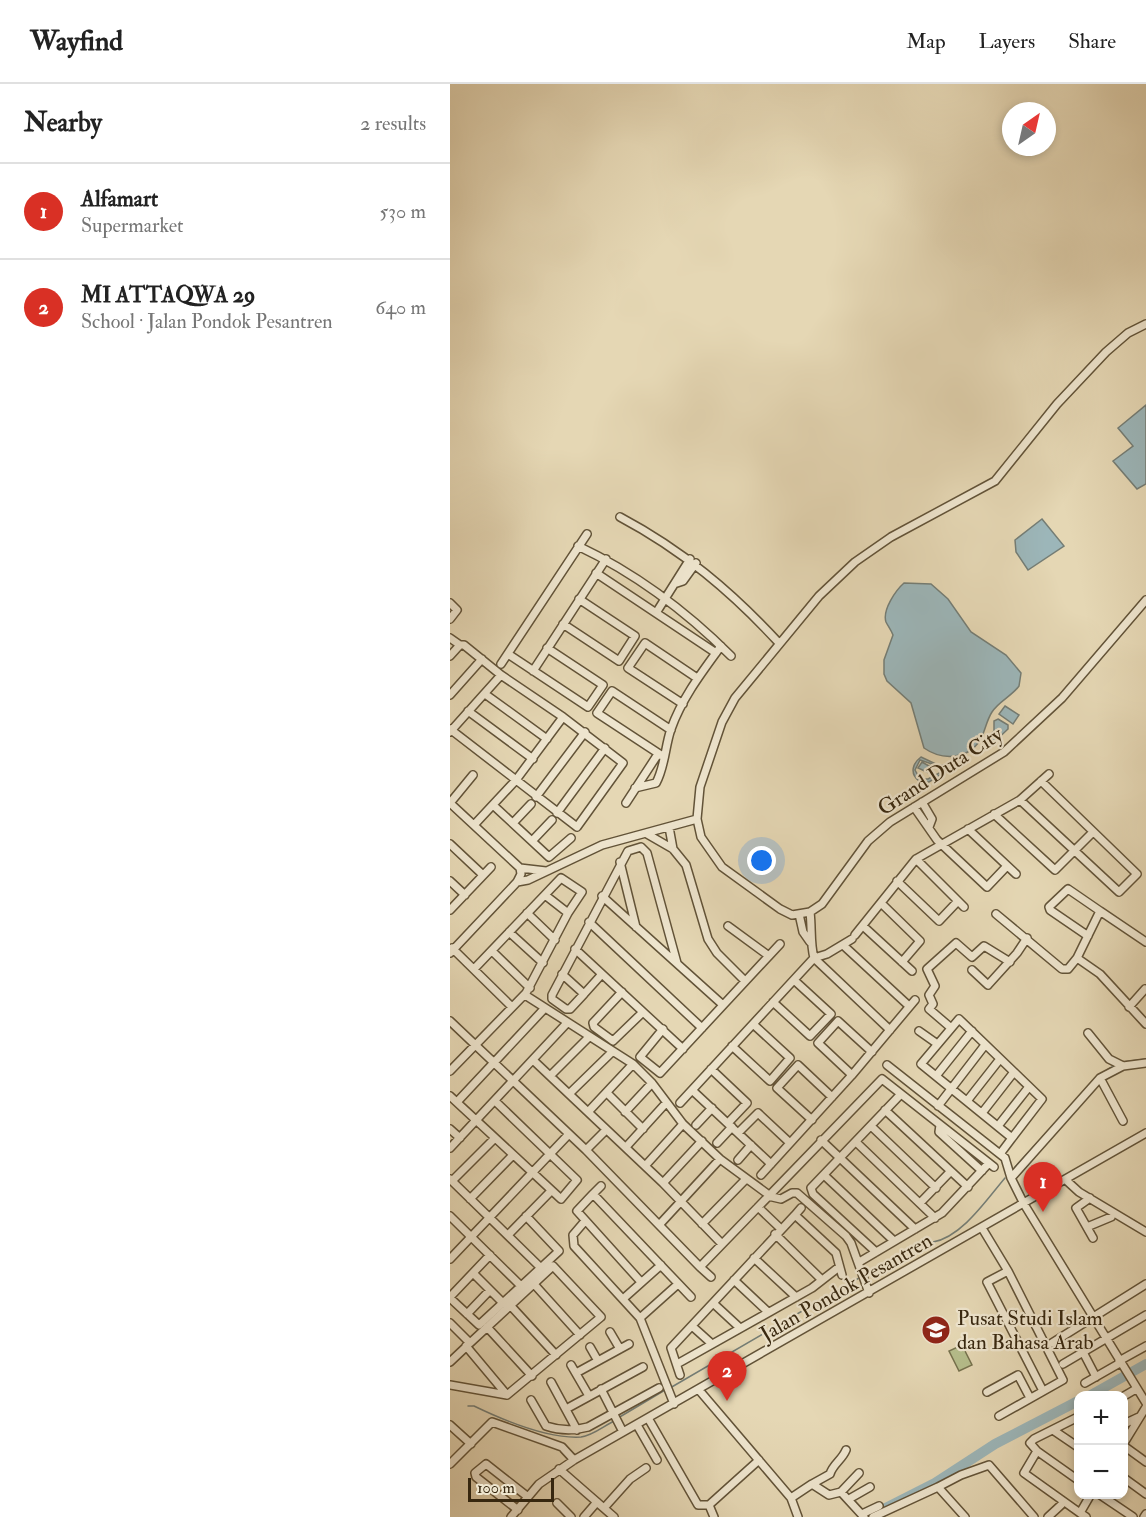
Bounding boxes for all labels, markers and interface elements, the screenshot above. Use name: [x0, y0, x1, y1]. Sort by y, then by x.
text: Wayfind: [30, 24, 123, 59]
text: Map: [906, 28, 946, 55]
text: Layers: [979, 28, 1035, 55]
text: Share: [1068, 28, 1116, 55]
north arrow: [1002, 102, 1056, 156]
text: Nearby: [24, 107, 102, 139]
text: 2 results: [360, 111, 426, 136]
text: Alfamart: [81, 185, 158, 213]
text: 1: [40, 199, 47, 224]
text: 530 m: [380, 199, 426, 224]
text: Supermarket: [81, 213, 184, 238]
text: MI ATTAQWA 29: [81, 281, 255, 309]
text: 2: [38, 295, 49, 320]
text: 640 m: [375, 295, 426, 320]
text: School · Jalan Pondok Pesantren: [81, 309, 333, 334]
street label: Grand Duta City: [872, 720, 1009, 822]
your location: [747, 846, 776, 875]
pin: 1: [1024, 1162, 1062, 1212]
street label: Jalan Pondok Pesantren: [754, 1227, 937, 1348]
place label: Pusat Studi Islam dan Bahasa Arab: [957, 1305, 1103, 1356]
school or university icon: Pusat Studi Islam dan Bahasa Arab: [920, 1314, 952, 1346]
pin: 2: [708, 1352, 746, 1401]
map controls: [1074, 1391, 1128, 1499]
button: +: [1074, 1391, 1128, 1445]
button: −: [1074, 1445, 1128, 1499]
scale bar: [468, 1475, 554, 1502]
text: 100 m: [477, 1478, 515, 1498]

